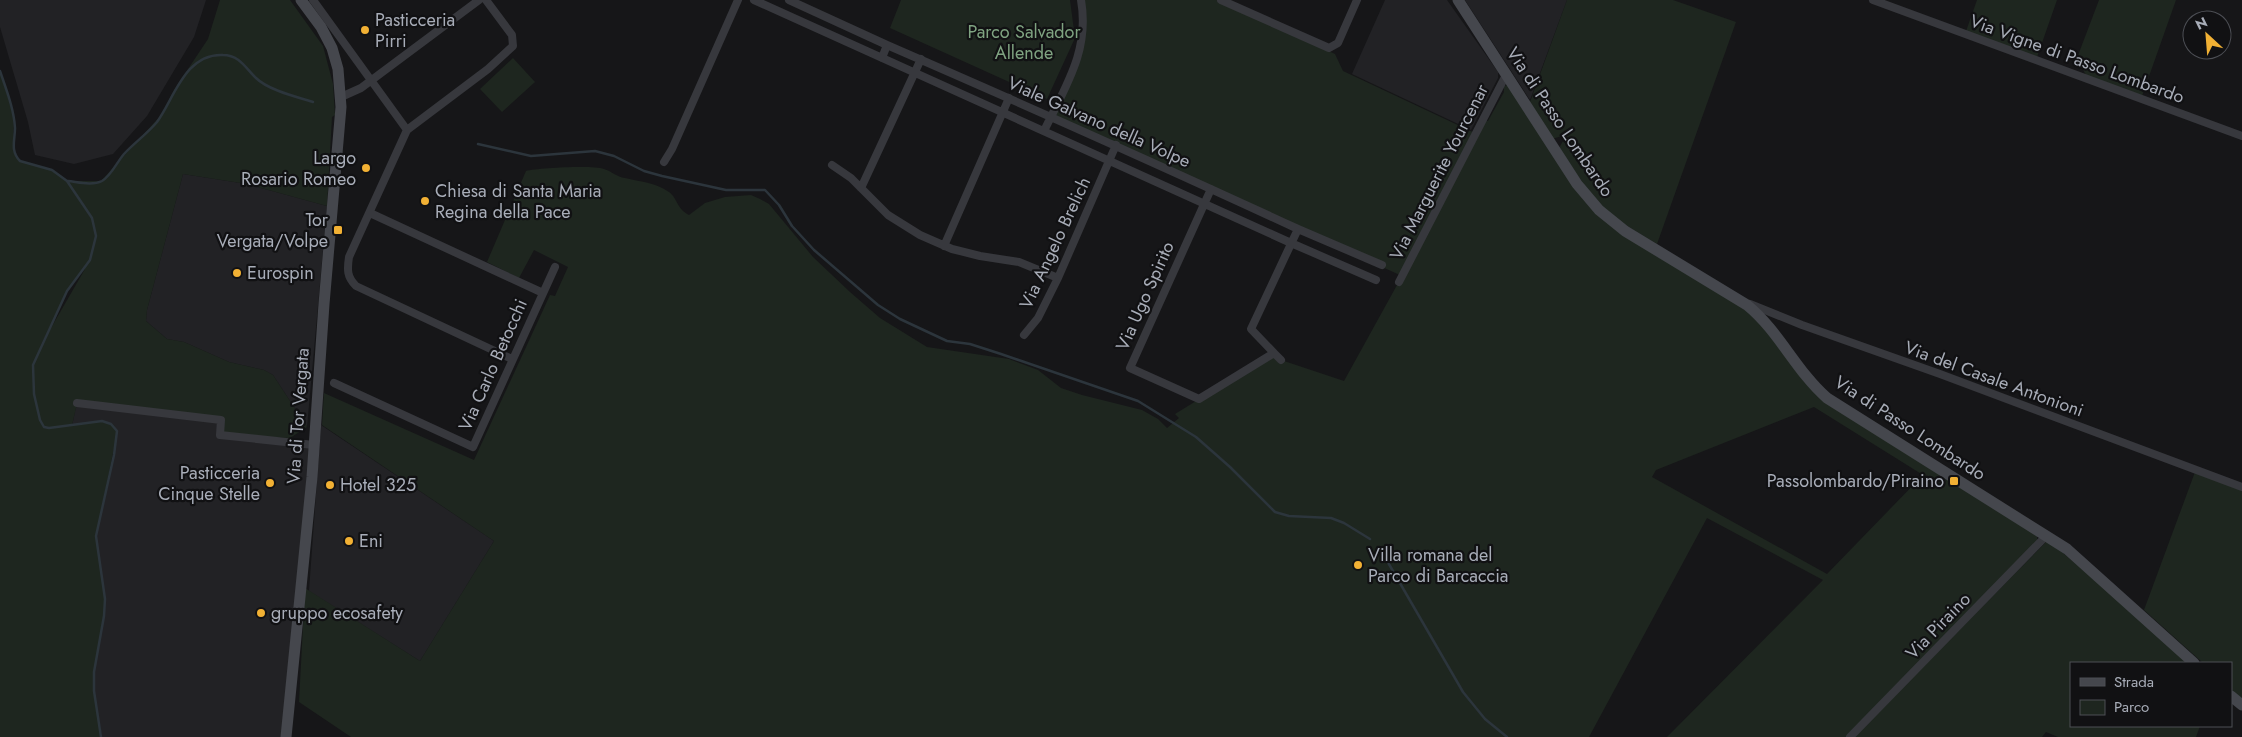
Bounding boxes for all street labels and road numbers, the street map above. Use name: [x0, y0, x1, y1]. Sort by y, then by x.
street label: Via Vigne di Passo Lombardo: [1966, 8, 2188, 110]
street label: Via di Passo Lombardo: [1500, 42, 1620, 202]
street label: Viale Galvano della Volpe: [1003, 70, 1195, 174]
street label: Via Marguerite Yourcenar: [1383, 79, 1495, 264]
street label: Via Angelo Brelich: [1013, 173, 1097, 313]
street label: Via Ugo Spirito: [1109, 237, 1181, 355]
street label: Via Carlo Betocchi: [452, 295, 534, 435]
street label: Via del Casale Antonioni: [1901, 334, 2087, 424]
street label: Via di Tor Vergata: [280, 347, 316, 485]
street label: Via di Passo Lombardo: [1829, 369, 1991, 487]
street label: Via Piraino: [1899, 587, 1977, 665]

